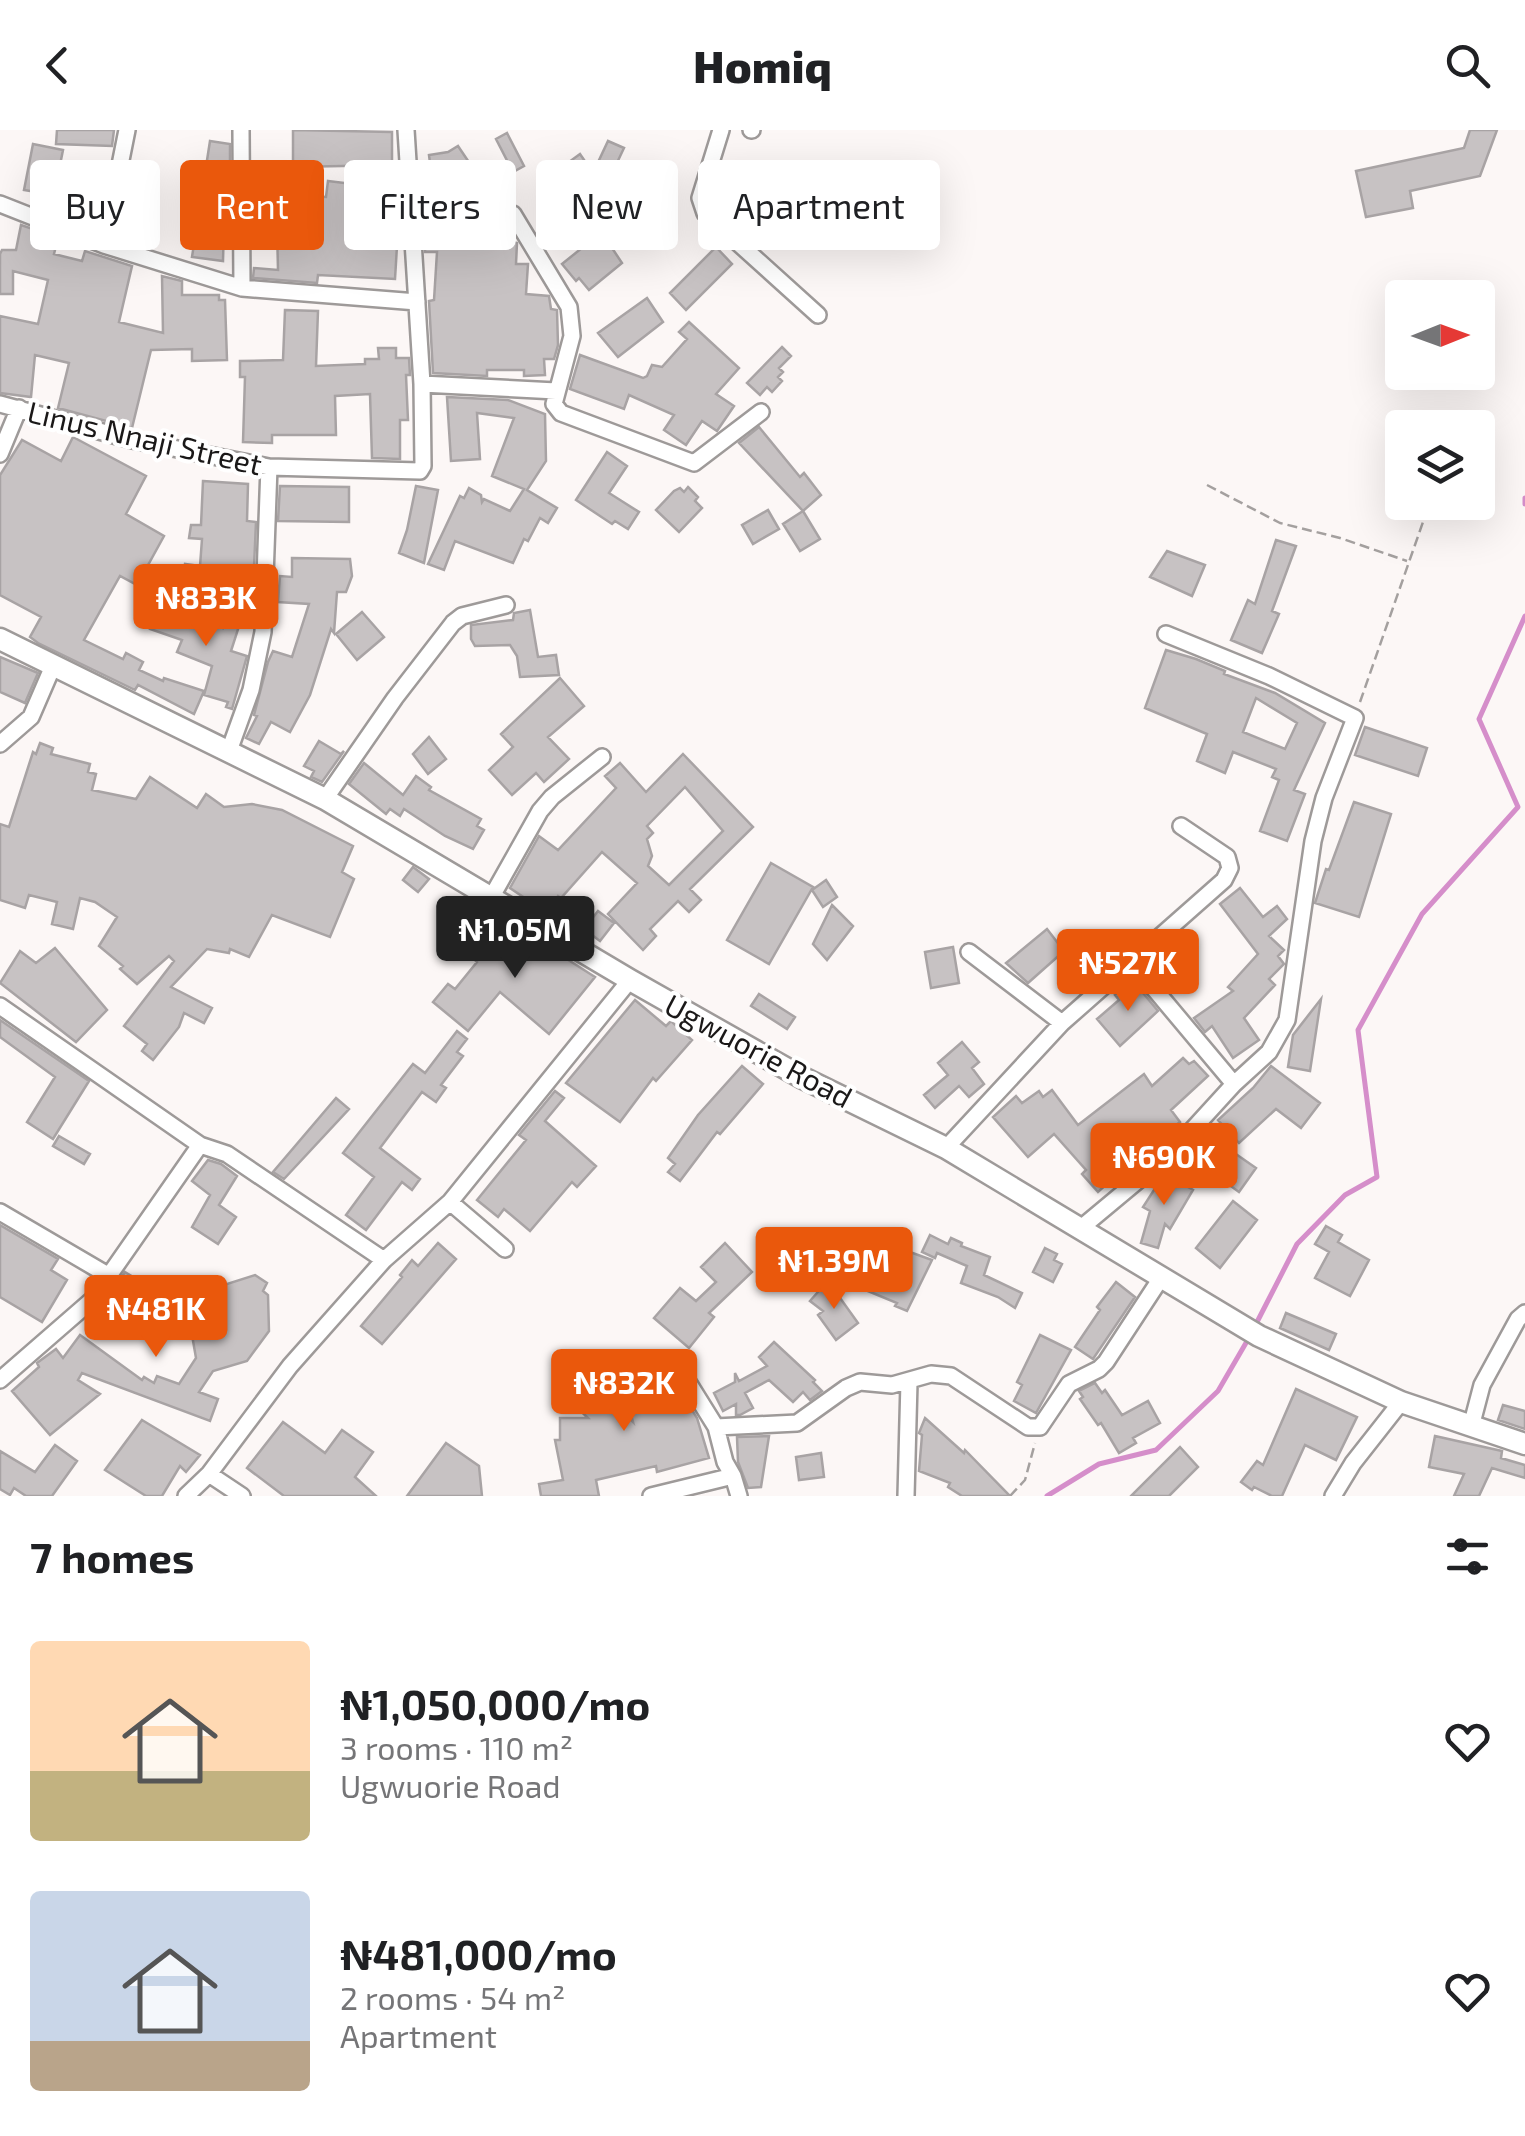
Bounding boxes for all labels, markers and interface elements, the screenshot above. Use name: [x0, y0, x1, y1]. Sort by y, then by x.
icon: back: [30, 38, 85, 93]
text: Homiq: [693, 38, 832, 92]
icon: search: [1440, 38, 1495, 93]
chip: Buy: [30, 160, 160, 250]
chip: Rent: [180, 160, 324, 250]
chip: Filters: [344, 160, 516, 250]
chip: New: [536, 160, 678, 250]
chip: Apartment: [698, 160, 940, 250]
north arrow: [1385, 280, 1495, 390]
map controls: [1385, 280, 1495, 520]
street label: Linus Nnaji Street: [24, 393, 266, 481]
button: layers: [1385, 410, 1495, 520]
pin: ₦833K: [136, 564, 276, 649]
text: ₦833K: [155, 577, 257, 615]
pin: ₦1.05M: [434, 896, 596, 981]
text: ₦1.05M: [458, 909, 572, 947]
pin: ₦527K: [1058, 929, 1198, 1014]
text: ₦527K: [1079, 942, 1177, 980]
street label: Ugwuorie Road: [659, 986, 859, 1114]
pin: ₦690K: [1094, 1123, 1234, 1208]
text: ₦690K: [1113, 1136, 1215, 1174]
pin: ₦1.39M: [753, 1227, 915, 1312]
text: ₦1.39M: [778, 1240, 890, 1278]
pin: ₦481K: [86, 1275, 226, 1360]
text: ₦481K: [106, 1288, 206, 1326]
pin: ₦832K: [554, 1349, 694, 1434]
text: ₦832K: [573, 1362, 675, 1400]
icon: filters: [1440, 1529, 1495, 1584]
text: 7 homes: [30, 1531, 194, 1581]
text: ₦1,050,000/mo: [340, 1678, 650, 1728]
icon: home: [110, 1681, 230, 1801]
icon: heart: [1440, 1714, 1495, 1769]
text: 3 rooms · 110 m²: [340, 1728, 573, 1766]
text: Ugwuorie Road: [340, 1766, 561, 1804]
text: ₦481,000/mo: [340, 1928, 617, 1978]
icon: home: [110, 1931, 230, 2051]
icon: heart: [1440, 1964, 1495, 2019]
text: 2 rooms · 54 m²: [340, 1978, 565, 2016]
text: Apartment: [340, 2016, 497, 2054]

